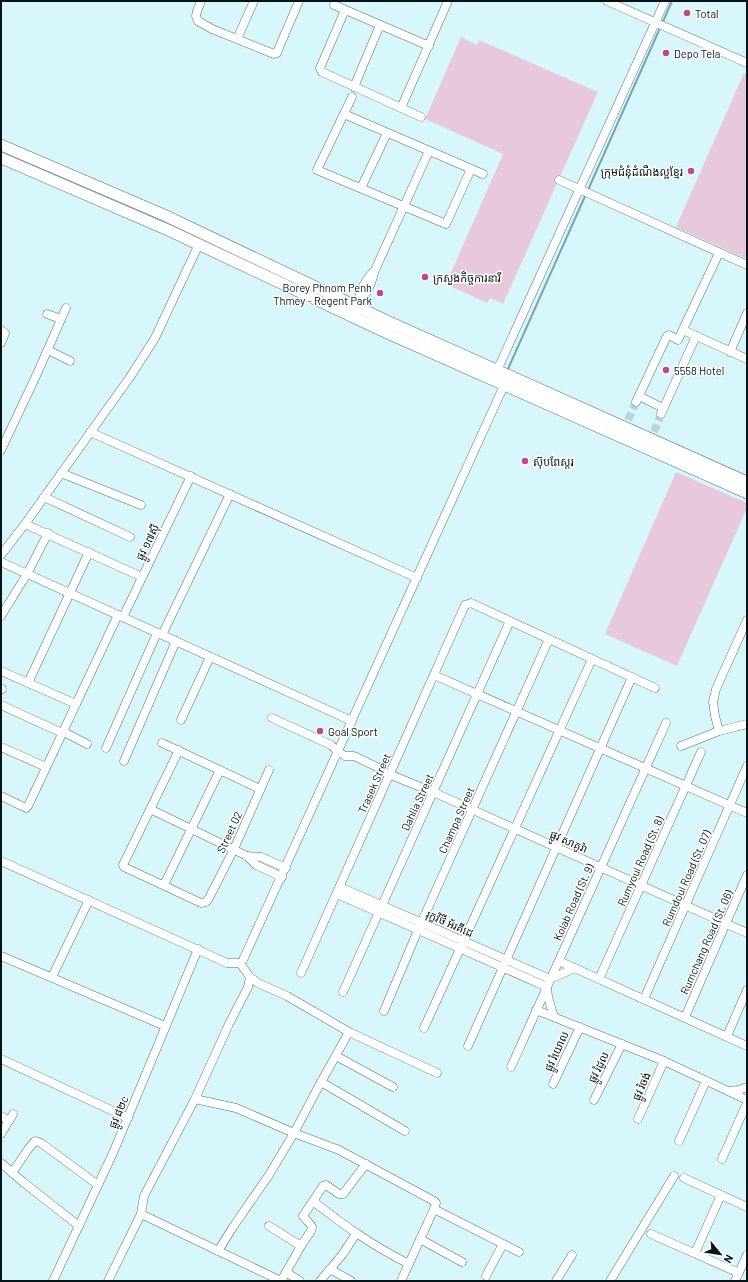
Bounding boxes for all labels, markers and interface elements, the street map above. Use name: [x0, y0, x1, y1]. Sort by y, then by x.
place label: Total: [695, 7, 719, 20]
marker: Total: [682, 8, 692, 18]
place label: Depo Tela: [674, 47, 720, 60]
marker: Depo Tela: [661, 48, 671, 58]
place label: ក្រុមជំនុំដំណឹងល្អខ្មែរ: [601, 165, 683, 179]
marker: ក្រុមជំនុំដំណឹងល្អខ្មែរ: [686, 166, 696, 176]
place label: ក្រសួងកិច្ចការនារី: [433, 271, 502, 285]
marker: ក្រសួងកិច្ចការនារី: [420, 272, 430, 282]
place label: Borey Phnom Penh Thmey - Regent Park: [273, 281, 372, 307]
marker: Borey Phnom Penh Thmey - Regent Park: [375, 288, 385, 298]
place label: 5558 Hotel: [674, 364, 724, 377]
marker: 5558 Hotel: [661, 365, 671, 375]
place label: ស៊ុបពែស្តរ: [533, 455, 574, 469]
marker: ស៊ុបពែស្តរ: [520, 456, 530, 466]
street label: ផ្លូវ ១៧ស៊ី: [133, 522, 165, 564]
place label: Goal Sport: [328, 725, 378, 738]
marker: Goal Sport: [315, 726, 325, 736]
street label: Trasek Street: [355, 751, 393, 815]
street label: Dahlia Street: [398, 771, 436, 833]
street label: Champa Street: [436, 785, 476, 855]
street label: Street 02: [214, 809, 244, 855]
street label: Rumyoul Road (St. 8): [614, 814, 666, 908]
street label: ផ្លូវ សាគូរ៉ា: [546, 827, 590, 859]
street label: Rumdoul Road (St. 07): [659, 828, 713, 928]
street label: Kolab Road (St. 9): [550, 862, 596, 942]
street label: Rumchang Road (St. 06): [677, 888, 735, 996]
street label: រុក្ខវិថី អ័រគីដេ: [424, 907, 476, 940]
street label: ផ្លូវ រំយោល: [541, 1029, 575, 1075]
street label: ផ្លូវ រំដូល: [585, 1049, 615, 1087]
street label: ផ្លូវ រំចង់: [629, 1070, 657, 1104]
street label: ផ្លូវ ៨២c: [105, 1094, 135, 1132]
north arrow: [700, 1234, 740, 1274]
text: N: [722, 1253, 737, 1266]

